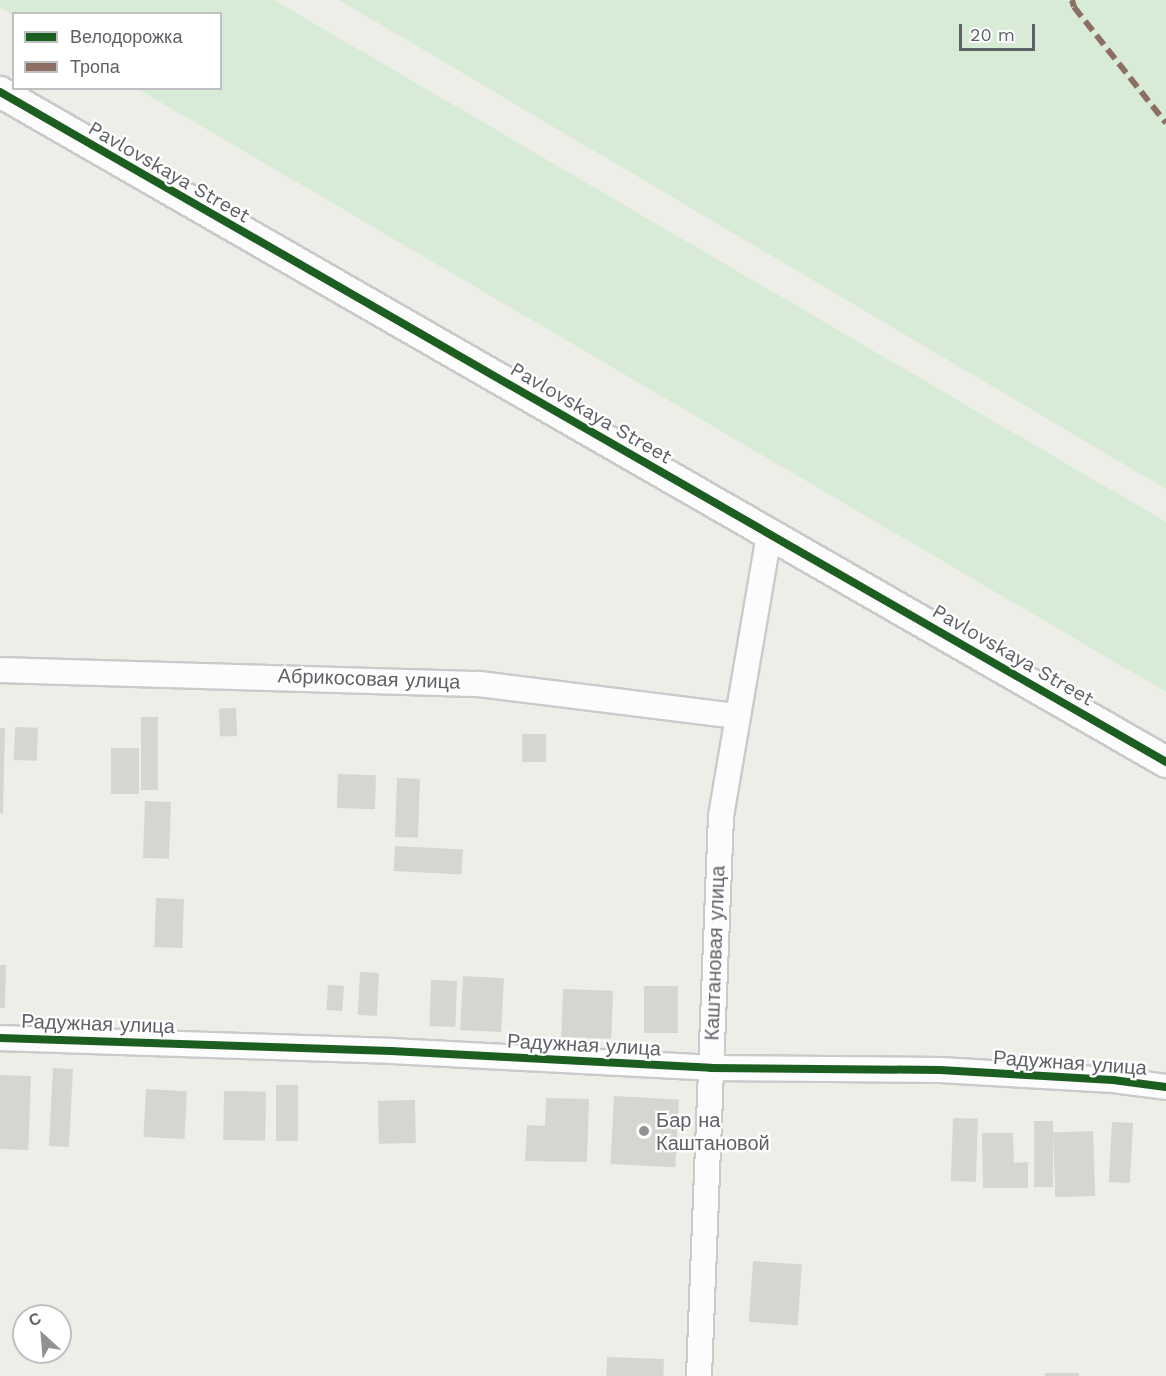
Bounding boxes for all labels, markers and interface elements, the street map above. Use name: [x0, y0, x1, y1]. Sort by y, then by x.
legend: [12, 12, 222, 90]
scale bar: [962, 12, 1038, 50]
text: 20 m: [970, 24, 1015, 45]
text: Велодорожка: [70, 26, 182, 47]
text: Тропа: [70, 56, 120, 77]
street label: Pavlovskaya Street: [84, 116, 254, 228]
street label: Pavlovskaya Street: [506, 357, 676, 469]
street label: Pavlovskaya Street: [928, 599, 1098, 711]
street label: Абрикосовая улица: [277, 664, 461, 694]
street label: Каштановая улица: [700, 865, 730, 1041]
street label: Радужная улица: [21, 1009, 175, 1039]
street label: Радужная улица: [507, 1029, 661, 1061]
street label: Радужная улица: [992, 1046, 1148, 1080]
place label: Бар на Каштановой: [656, 1108, 770, 1155]
marker: Бар на Каштановой: [637, 1124, 651, 1138]
north arrow: [12, 1304, 72, 1364]
text: С: [25, 1308, 44, 1330]

